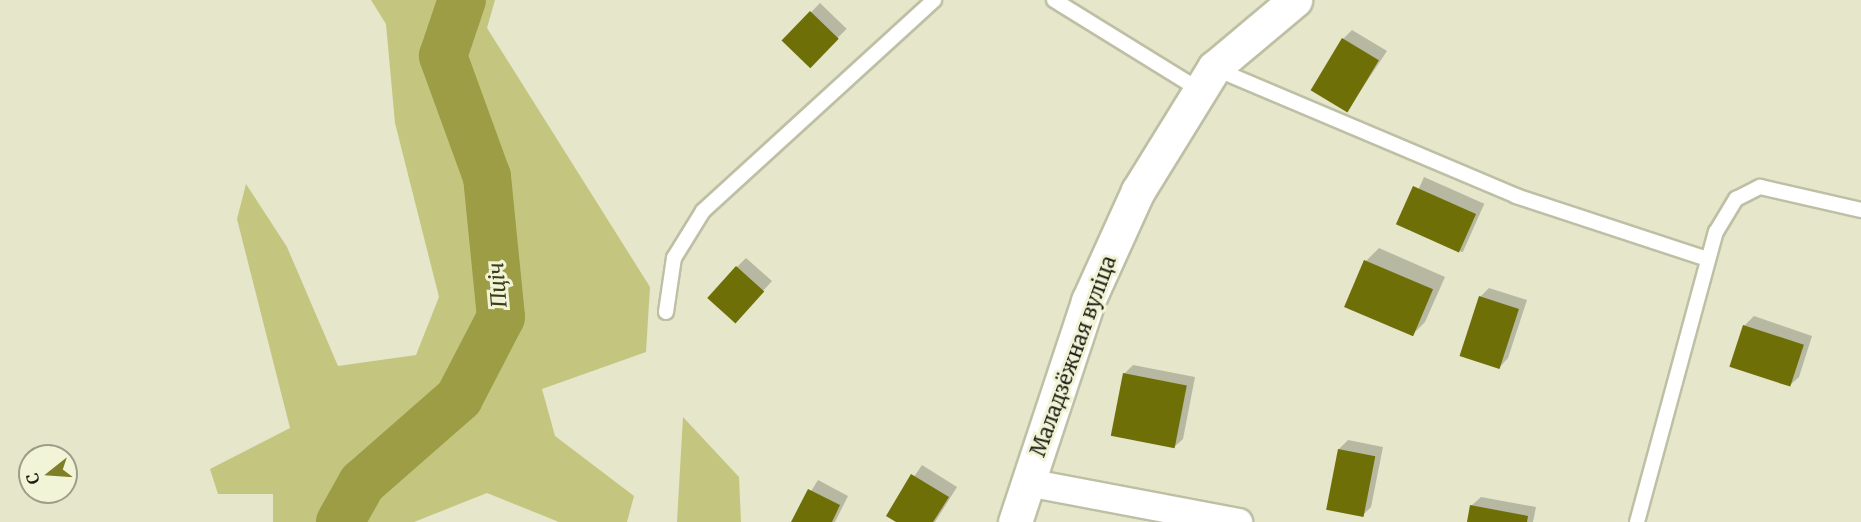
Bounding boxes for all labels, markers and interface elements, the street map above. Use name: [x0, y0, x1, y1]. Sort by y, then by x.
street label: Маладзёжная вуліца: [1026, 252, 1120, 460]
water label: Пціч: [483, 261, 513, 309]
north arrow: [18, 444, 78, 504]
text: С: [22, 471, 44, 487]

